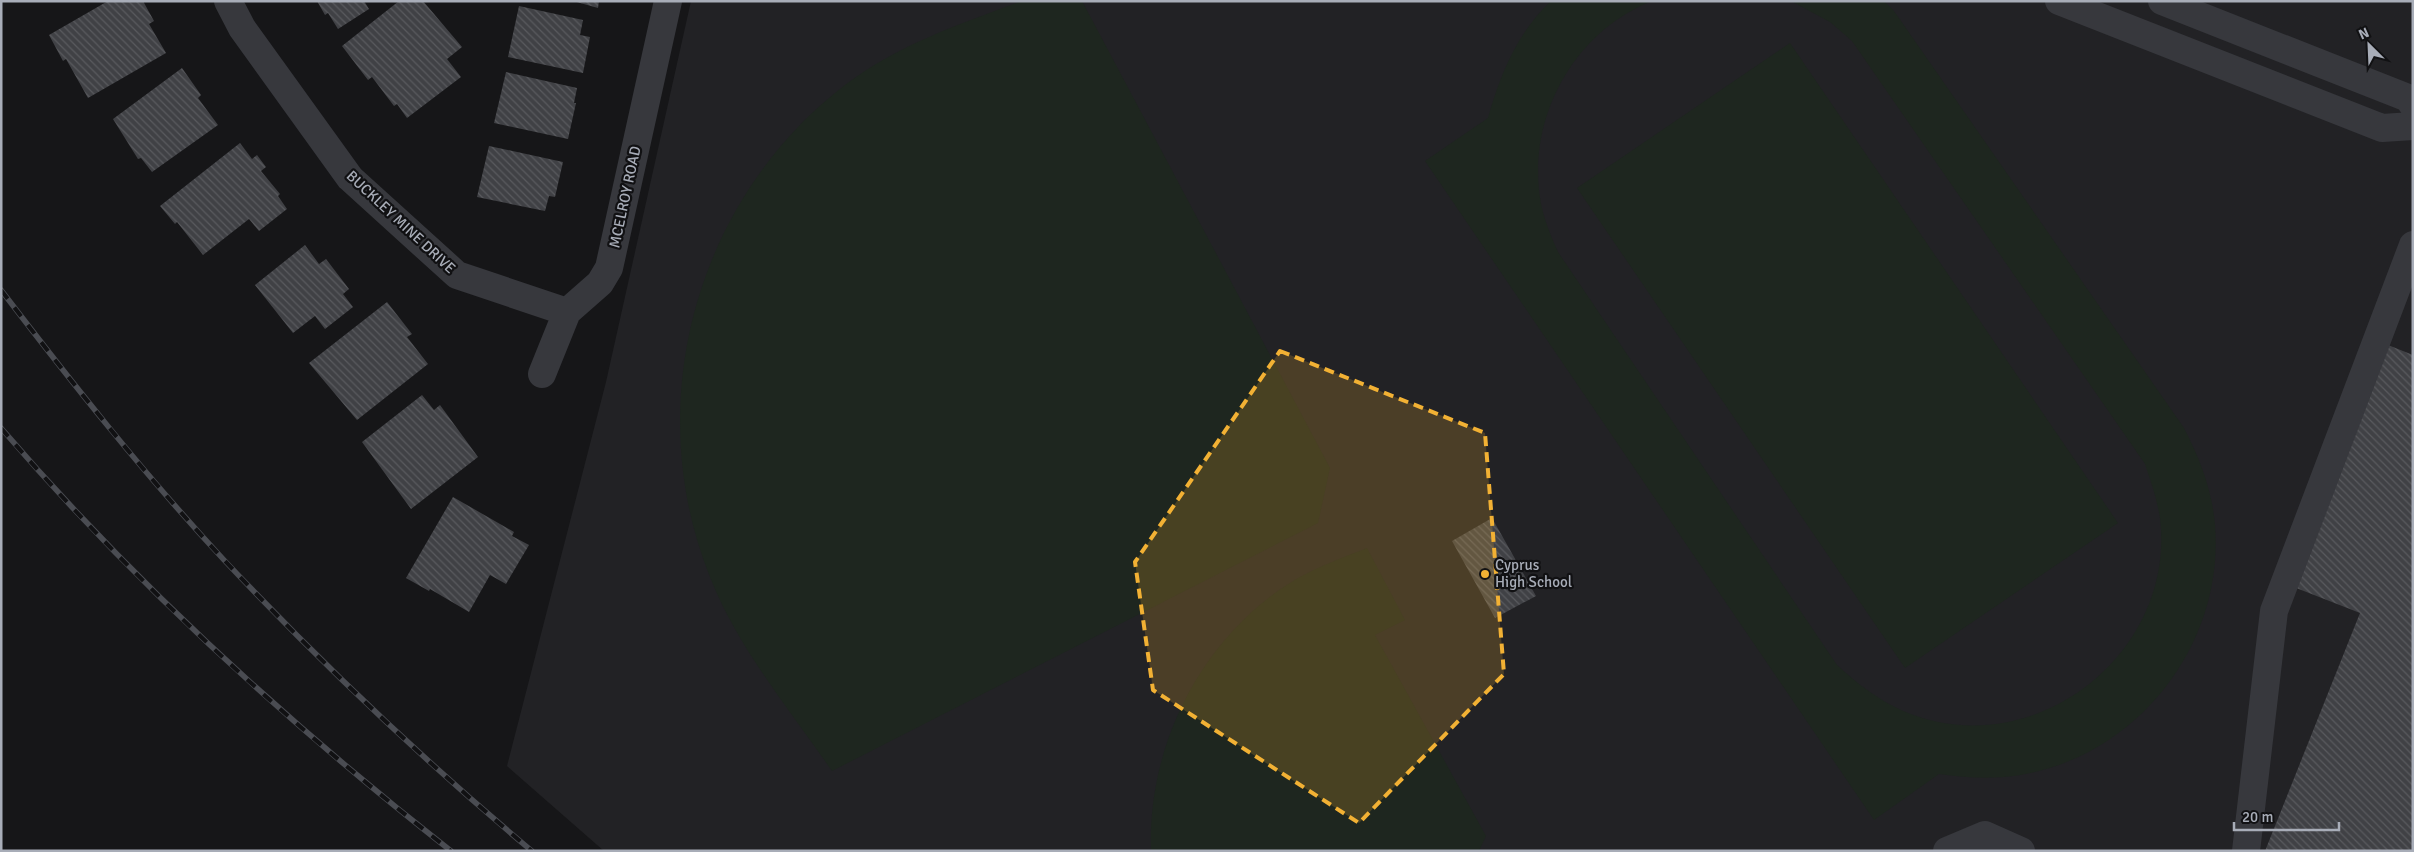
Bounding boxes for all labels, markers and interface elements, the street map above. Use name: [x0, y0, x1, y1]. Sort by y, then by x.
north arrow: [2344, 20, 2394, 70]
text: N: [2356, 24, 2372, 43]
street label: MCELROY ROAD: [605, 144, 645, 250]
street label: BUCKLEY MINE DRIVE: [343, 167, 459, 277]
place label: Cyprus High School: [1495, 556, 1572, 591]
marker: Cyprus High School: [1479, 568, 1491, 580]
scale bar: [2234, 800, 2339, 832]
text: 20 m: [2242, 808, 2273, 826]

